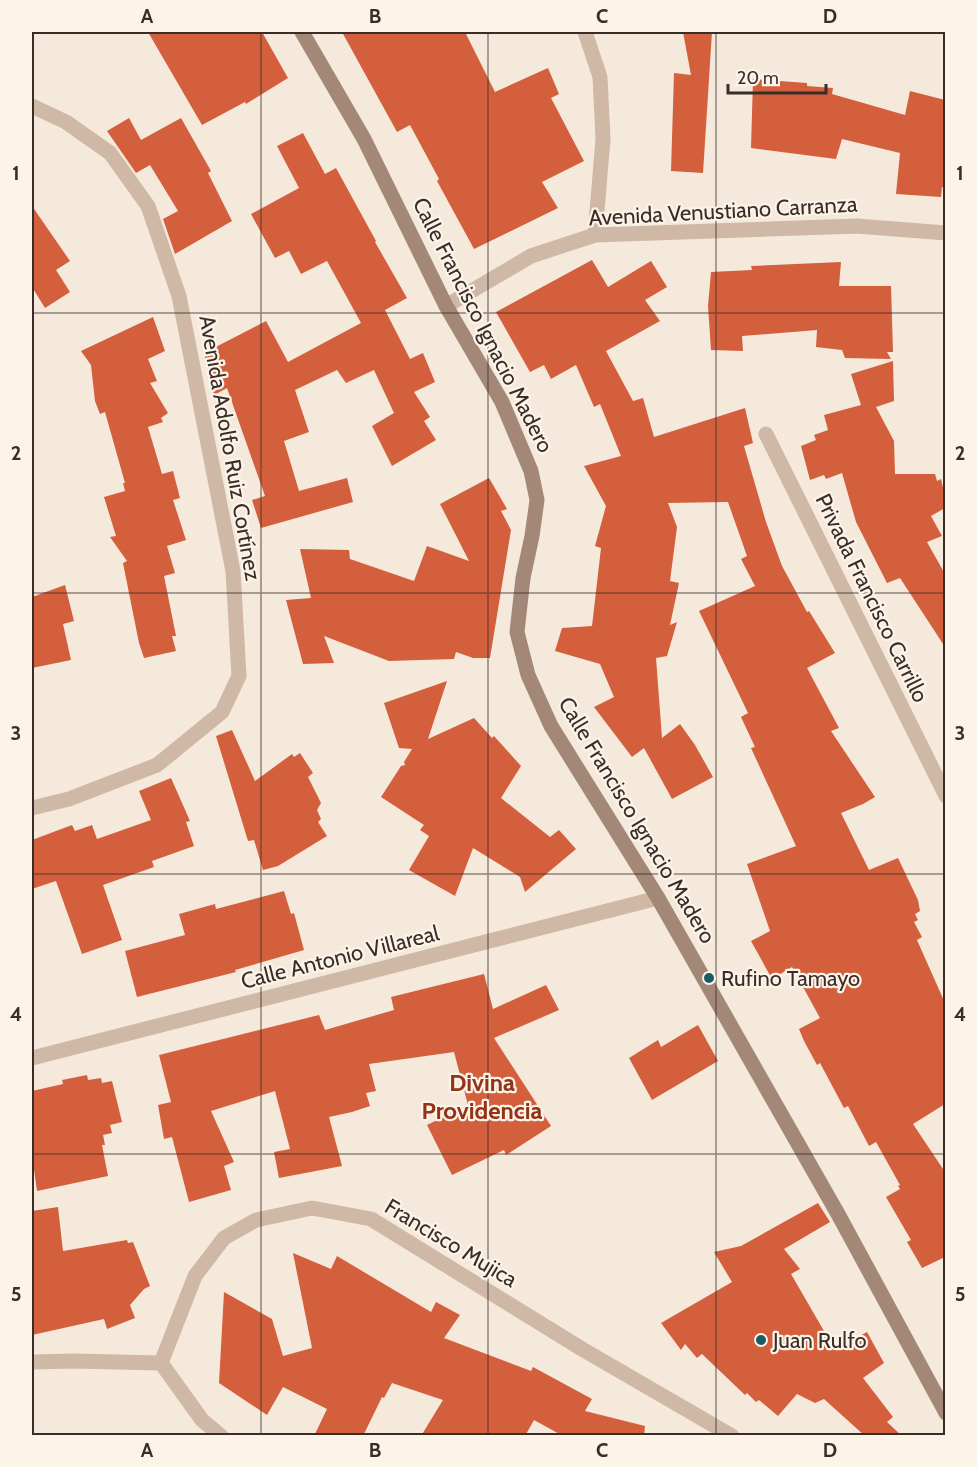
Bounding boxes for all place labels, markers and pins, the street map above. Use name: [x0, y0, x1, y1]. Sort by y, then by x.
place label: Rufino Tamayo: [721, 965, 860, 992]
marker: Rufino Tamayo: [702, 971, 716, 985]
place label: Juan Rulfo: [772, 1327, 867, 1354]
marker: Juan Rulfo: [754, 1333, 768, 1347]

